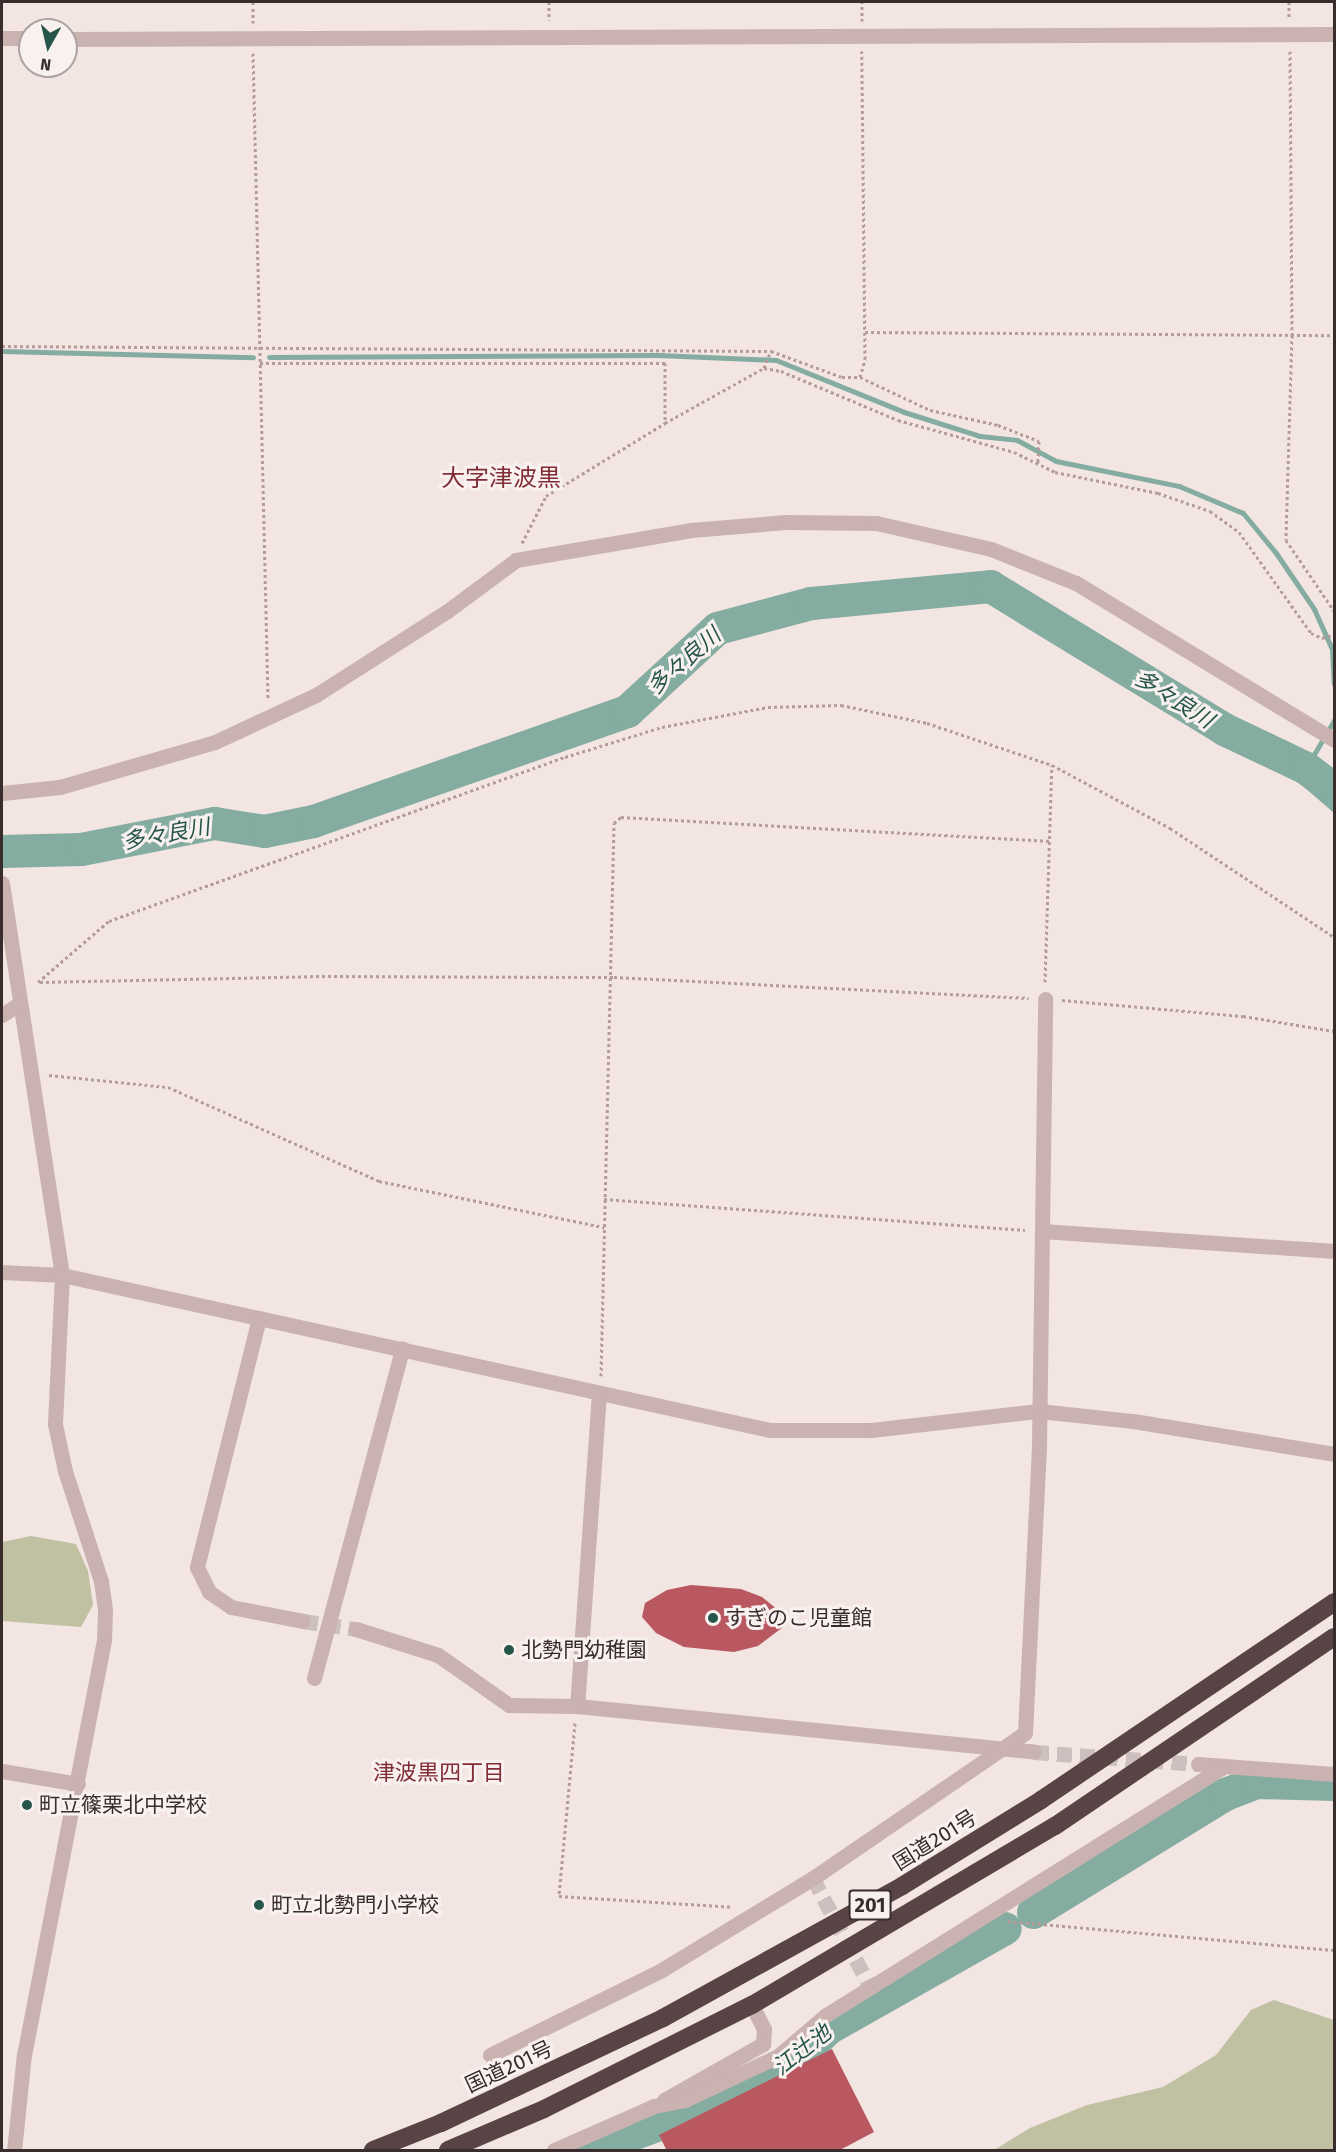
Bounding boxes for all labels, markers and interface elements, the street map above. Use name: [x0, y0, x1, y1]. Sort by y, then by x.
north arrow: [18, 18, 78, 78]
text: N: [39, 54, 52, 74]
district label: 大字津波黒: [441, 465, 561, 493]
water label: 多々良川: [642, 622, 726, 700]
water label: 多々良川: [1130, 664, 1218, 734]
water label: 多々良川: [120, 813, 212, 855]
place label: すぎのこ児童館: [725, 1605, 872, 1631]
marker: すぎのこ児童館: [706, 1611, 720, 1625]
place label: 北勢門幼稚園: [521, 1637, 647, 1663]
marker: 北勢門幼稚園: [502, 1643, 516, 1657]
district label: 津波黒四丁目: [373, 1760, 505, 1786]
place label: 町立篠栗北中学校: [39, 1792, 207, 1818]
marker: 町立篠栗北中学校: [20, 1798, 34, 1812]
street label: 国道201号: [889, 1804, 981, 1876]
road number: 201: [848, 1888, 892, 1922]
place label: 町立北勢門小学校: [271, 1892, 439, 1918]
marker: 町立北勢門小学校: [252, 1898, 266, 1912]
water label: 江辻池: [768, 2019, 836, 2081]
street label: 国道201号: [461, 2036, 557, 2098]

